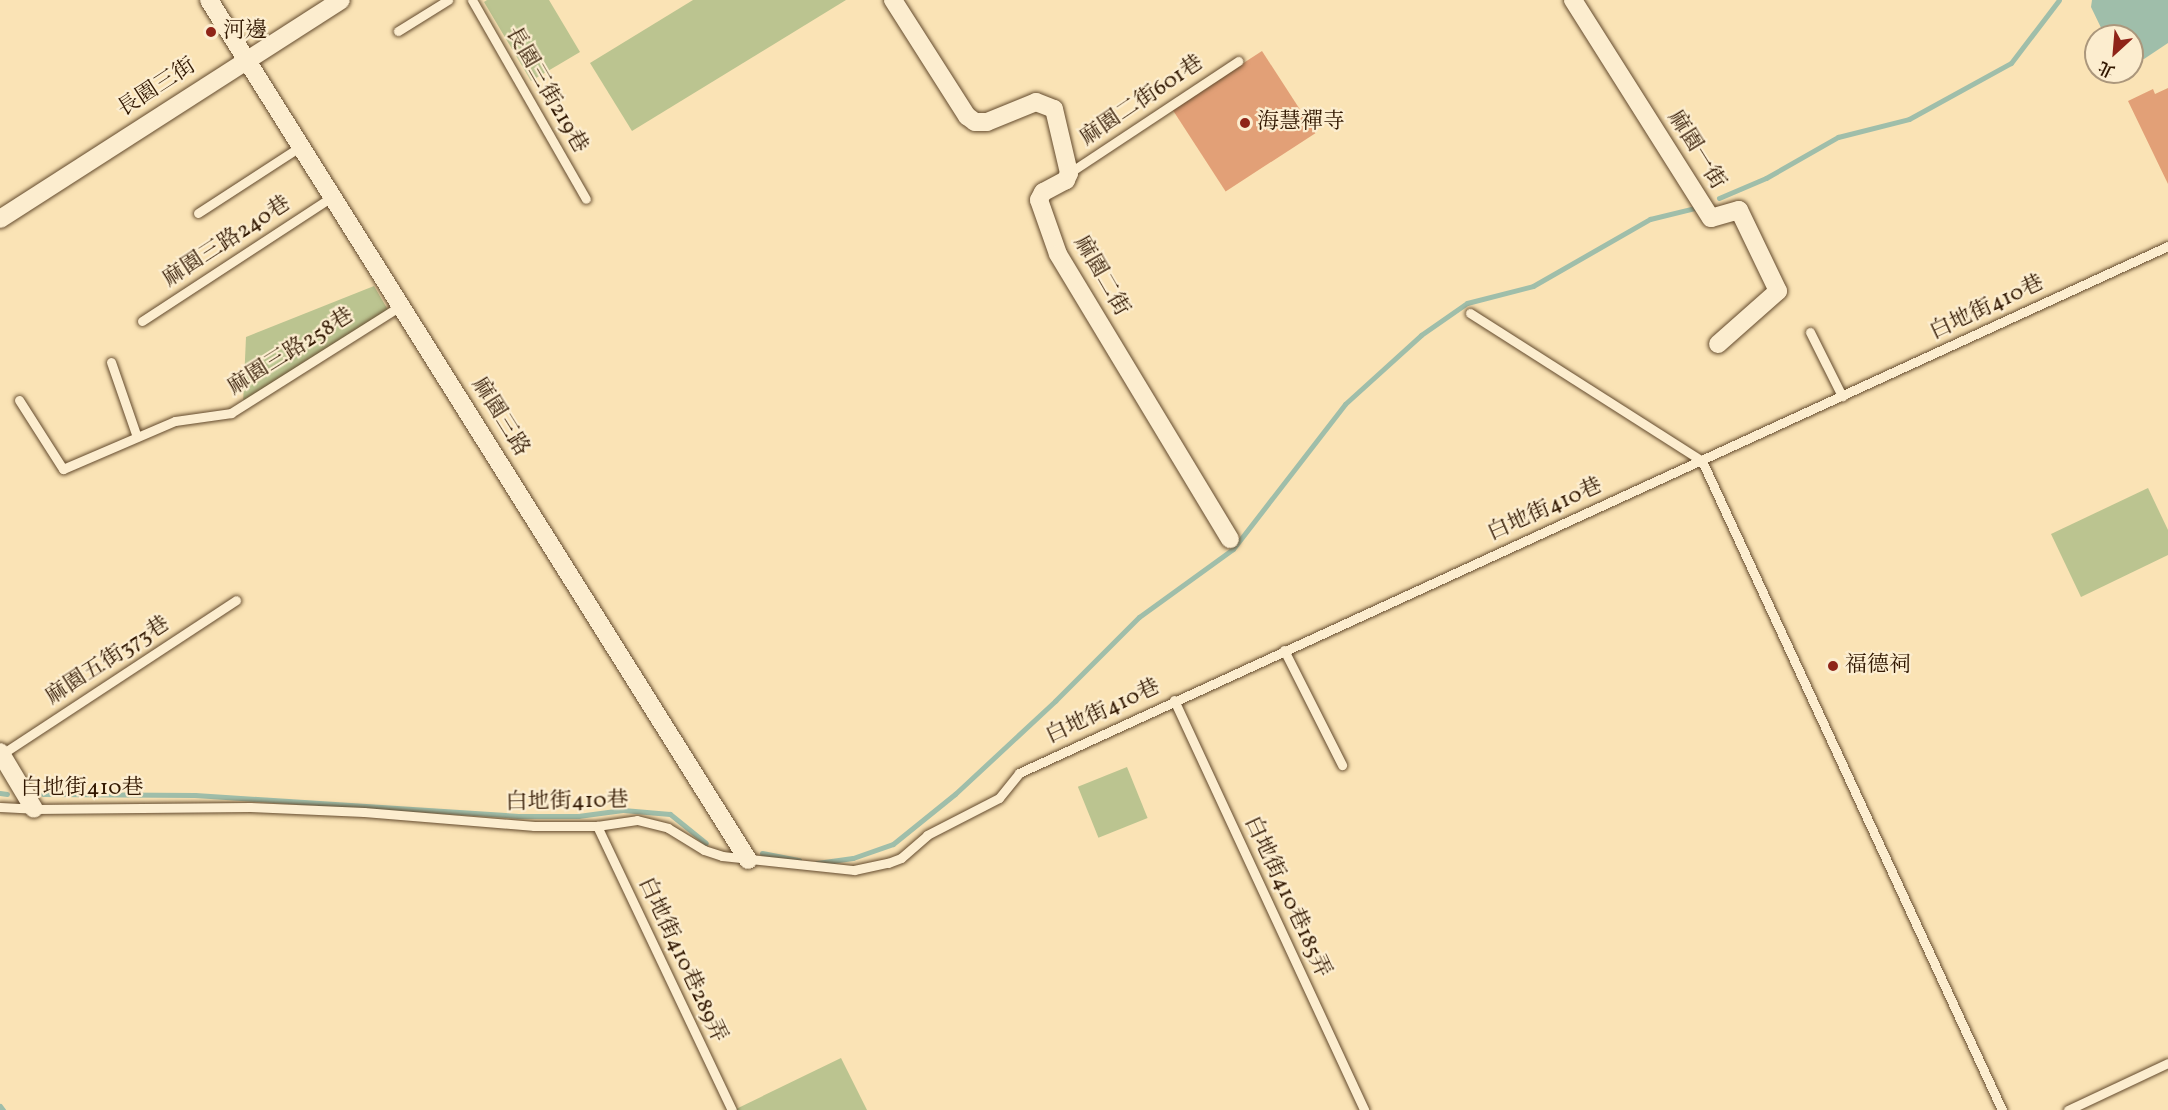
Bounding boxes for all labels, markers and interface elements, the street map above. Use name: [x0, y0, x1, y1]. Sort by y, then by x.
place label: 河邊: [223, 19, 267, 45]
street label: 長園三街219巷: [499, 22, 593, 158]
north arrow: [2084, 24, 2144, 84]
marker: 河邊: [204, 25, 218, 39]
street label: 麻園二街601巷: [1075, 50, 1209, 152]
street label: 長園三街: [113, 53, 201, 123]
text: 北: [2095, 55, 2119, 82]
street label: 麻園一街: [1661, 106, 1731, 194]
place label: 海慧禪寺: [1257, 110, 1345, 136]
marker: 海慧禪寺: [1238, 116, 1252, 130]
street label: 麻園三路240巷: [158, 191, 296, 293]
street label: 麻園二街: [1068, 231, 1134, 321]
street label: 白地街410巷: [1926, 270, 2048, 346]
street label: 麻園三路258巷: [223, 303, 359, 401]
street label: 麻園三路: [465, 373, 535, 461]
street label: 白地街410巷: [1483, 473, 1607, 547]
street label: 麻園五街373巷: [41, 611, 175, 711]
place label: 福德祠: [1845, 653, 1911, 679]
marker: 福德祠: [1826, 659, 1840, 673]
street label: 白地街410巷: [1042, 674, 1164, 750]
street label: 白地街410巷: [21, 776, 143, 802]
street label: 白地街410巷: [505, 788, 629, 816]
street label: 白地街410巷185弄: [1238, 812, 1336, 982]
street label: 白地街410巷289弄: [632, 873, 732, 1047]

